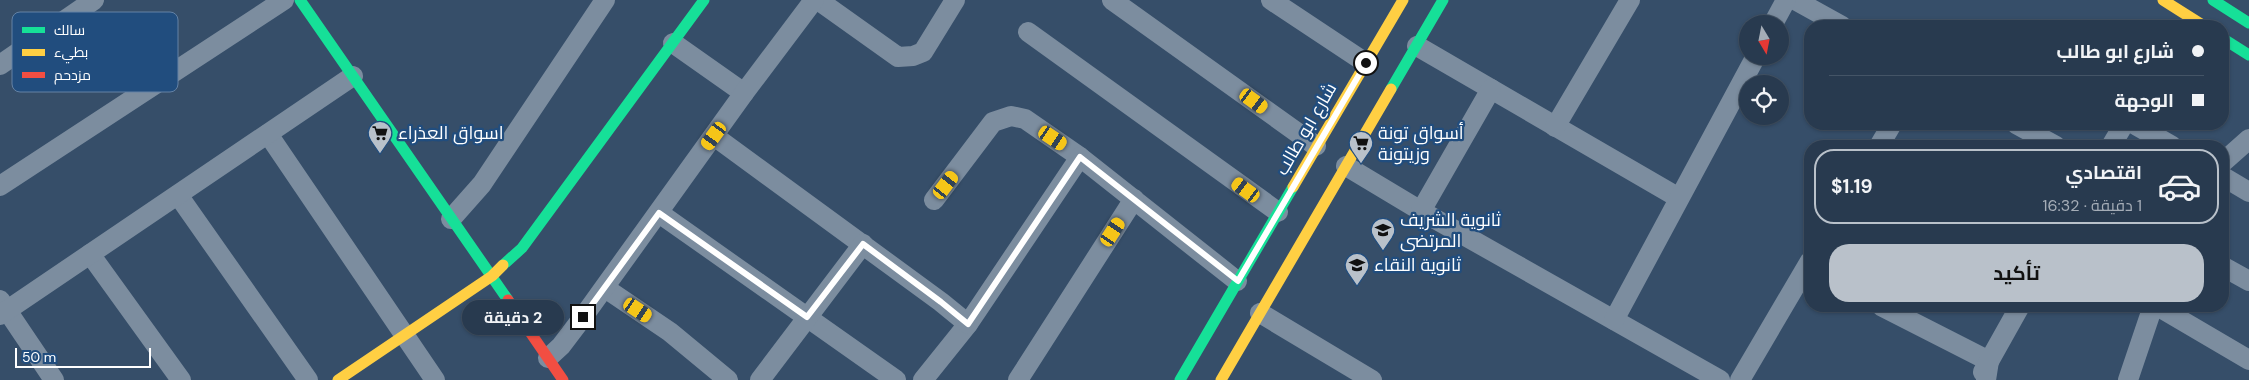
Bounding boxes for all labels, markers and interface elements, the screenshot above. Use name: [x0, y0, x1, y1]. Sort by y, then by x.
legend: [12, 12, 178, 92]
north arrow: [1739, 15, 1789, 65]
map controls: [1739, 15, 1789, 125]
text: سالك: [54, 21, 85, 39]
text: شارع ابو طالب: [2057, 39, 2174, 64]
text: بطيء: [54, 43, 88, 64]
route start: [1355, 52, 1377, 74]
text: مزدحم: [54, 66, 91, 85]
button: locate: [1739, 75, 1789, 125]
street label: شارع ابو طالب: [1270, 78, 1342, 180]
car: [1237, 86, 1270, 116]
text: الوجهة: [2114, 88, 2174, 113]
car: [699, 119, 728, 153]
supermarket icon: اسواق العذراء: [367, 120, 393, 154]
place label: اسواق العذراء: [398, 121, 504, 145]
place label: أسواق تونة وزيتونة: [1378, 121, 1464, 166]
car: [1036, 123, 1069, 153]
supermarket icon: أسواق تونة وزيتونة: [1348, 130, 1374, 164]
text: اقتصادي: [2066, 160, 2142, 185]
icon: car: [2157, 164, 2202, 209]
car: [930, 169, 961, 201]
text: $1.19: [1831, 174, 1873, 199]
car: [1229, 175, 1262, 205]
text: 1 دقيقة · 16:32: [2042, 195, 2142, 216]
place label: ثانوية الشريف المرتضى: [1400, 208, 1501, 253]
car: [1098, 215, 1127, 249]
school or university icon: ثانوية الشريف المرتضى: [1370, 217, 1396, 251]
button: تأكيد: [1829, 244, 2204, 302]
school or university icon: ثانوية النقاء: [1344, 252, 1370, 286]
place label: ثانوية النقاء: [1374, 253, 1461, 277]
car: [621, 295, 654, 325]
callout: 2 دقيقة: [463, 300, 566, 334]
route end: [572, 306, 594, 328]
text: 2 دقيقة: [484, 307, 542, 328]
scale bar: [15, 345, 151, 368]
text: 50 m: [22, 348, 56, 366]

